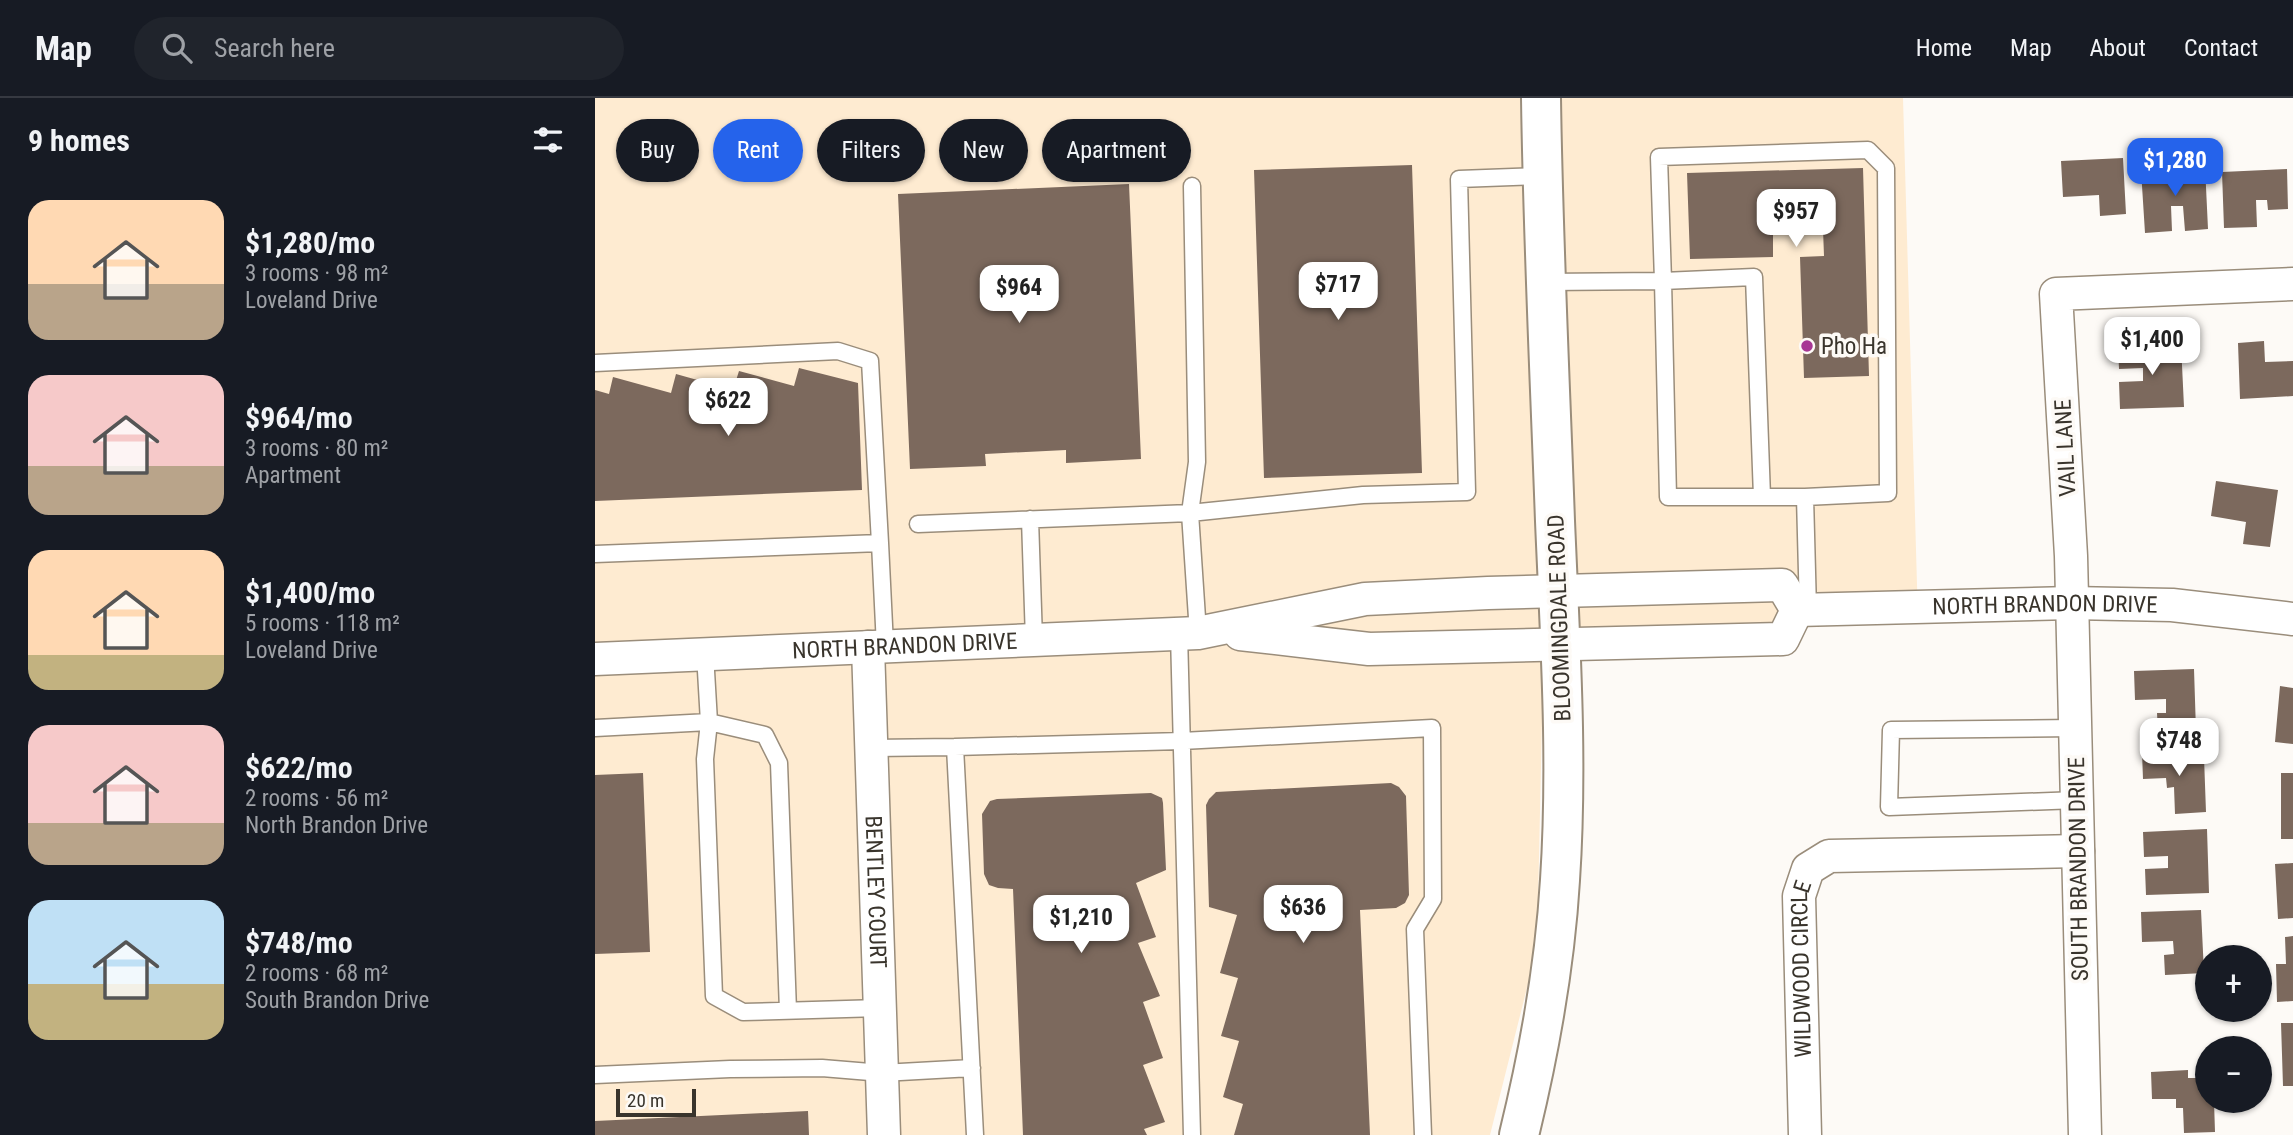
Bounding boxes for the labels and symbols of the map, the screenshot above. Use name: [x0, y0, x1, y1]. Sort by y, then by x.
pin: $1,280: [2118, 139, 2232, 198]
pin: $957: [1755, 190, 1837, 249]
pin: $717: [1297, 262, 1379, 322]
pin: $964: [978, 266, 1060, 325]
pin: $1,400: [2095, 317, 2209, 377]
place label: Pho Ha: [1821, 333, 1887, 360]
marker: Pho Ha: [1799, 338, 1815, 354]
pin: $622: [687, 378, 769, 438]
street label: VAIL LANE: [2049, 399, 2082, 497]
street label: BLOOMINGDALE ROAD: [1542, 514, 1577, 722]
street label: NORTH BRANDON DRIVE: [1932, 590, 2158, 621]
street label: NORTH BRANDON DRIVE: [792, 628, 1018, 664]
pin: $748: [2138, 718, 2220, 778]
street label: SOUTH BRANDON DRIVE: [2063, 757, 2094, 981]
street label: BENTLEY COURT: [860, 815, 892, 969]
street label: WILDWOOD CIRCLE: [1786, 877, 1817, 1058]
pin: $636: [1262, 886, 1344, 945]
pin: $1,210: [1024, 896, 1138, 955]
scale bar: [616, 1086, 697, 1118]

